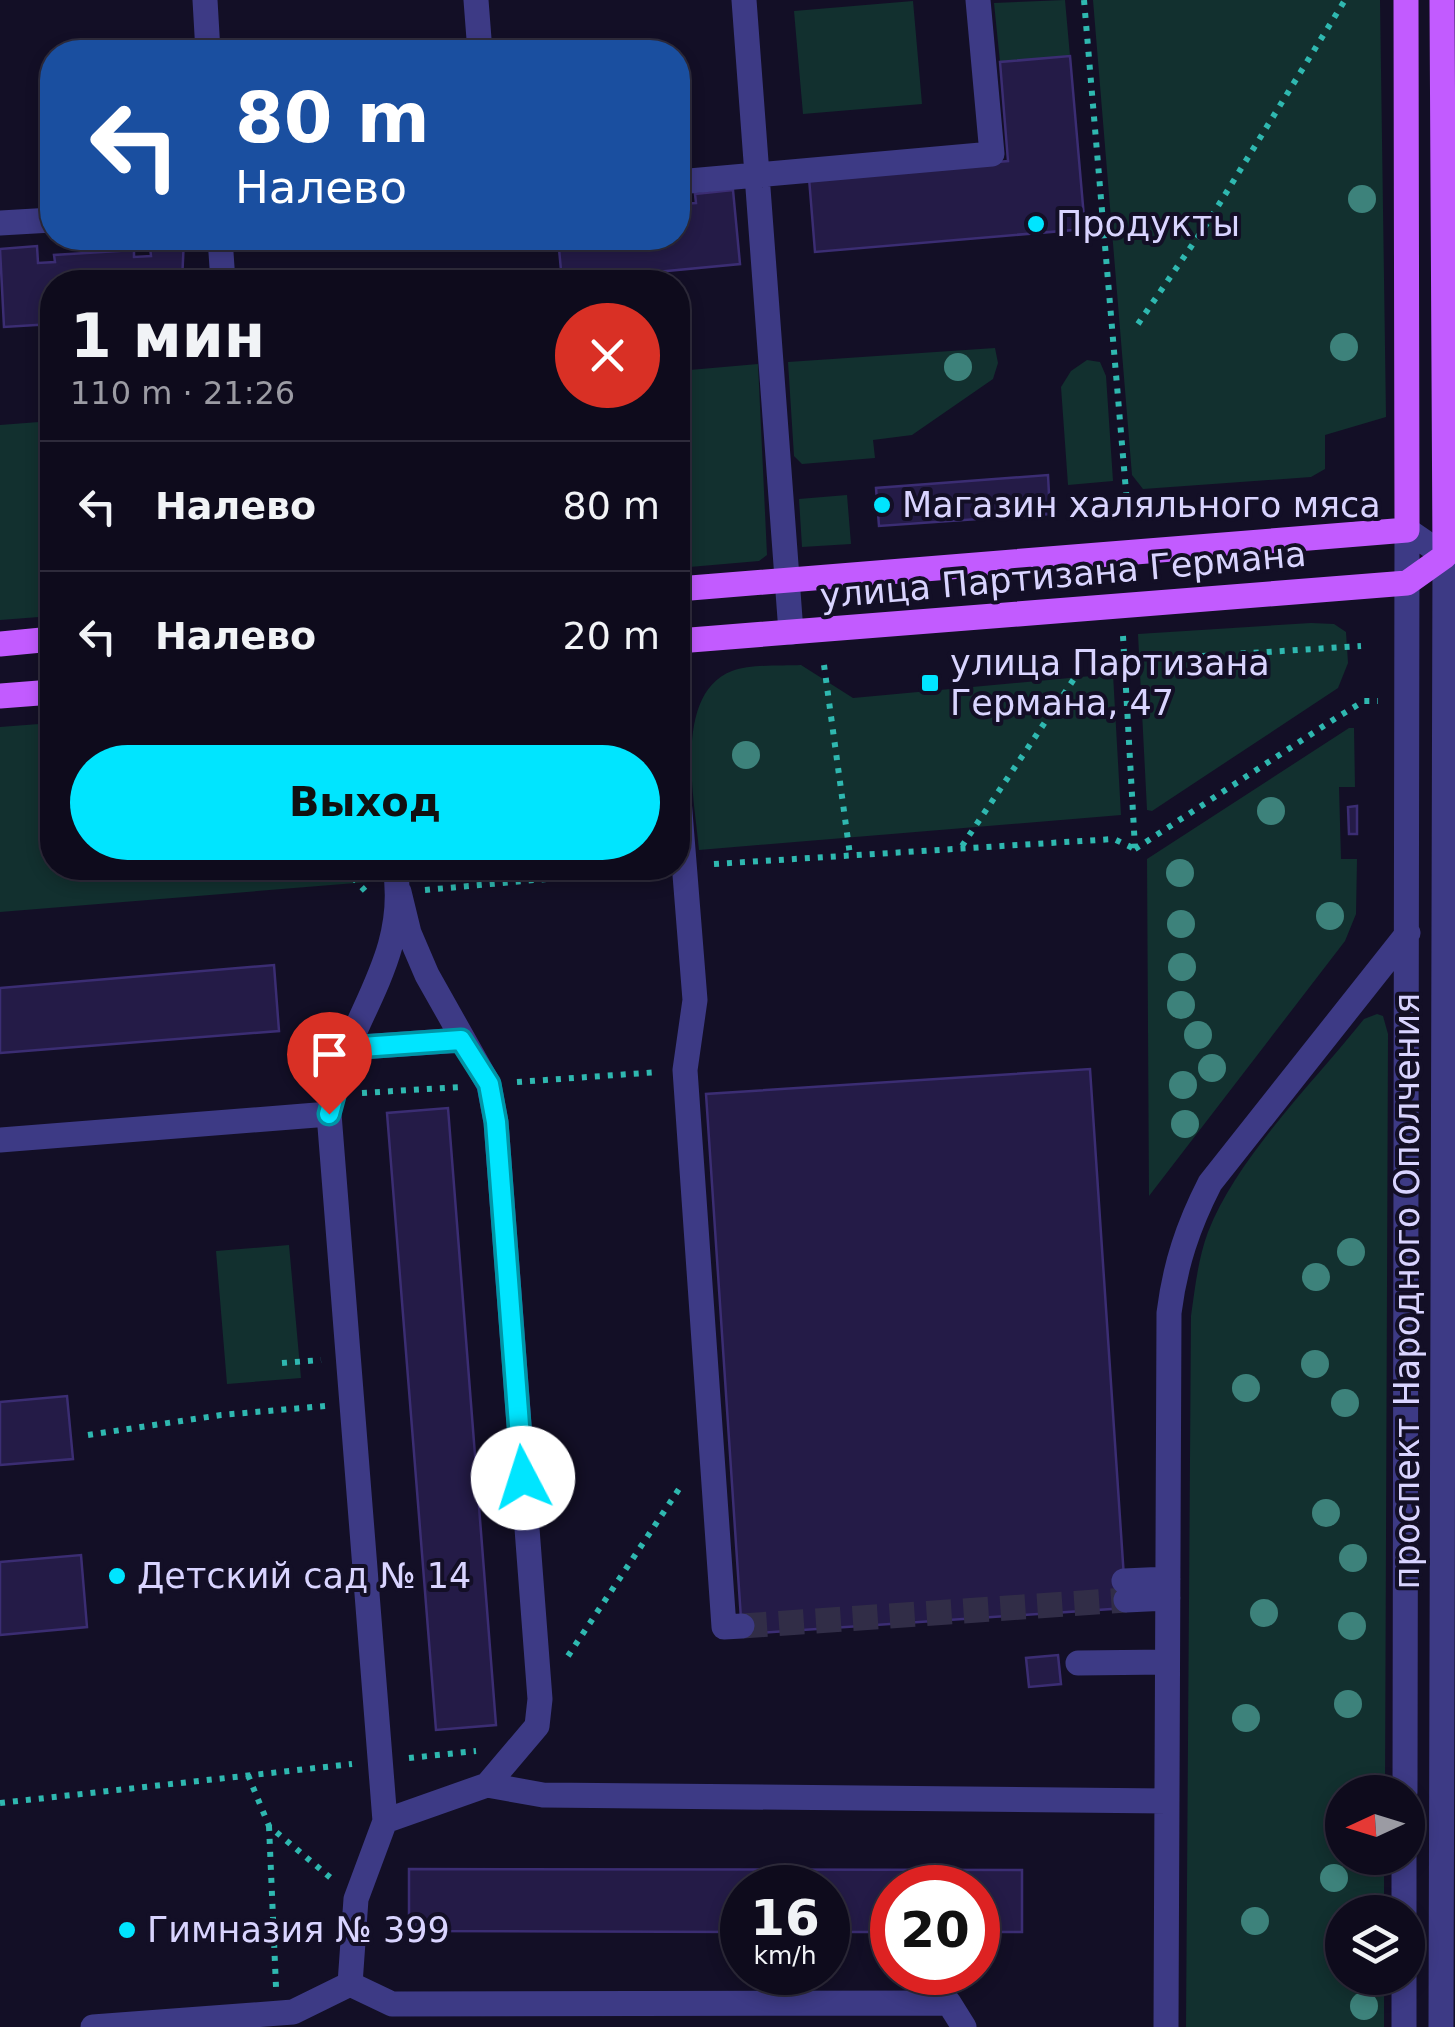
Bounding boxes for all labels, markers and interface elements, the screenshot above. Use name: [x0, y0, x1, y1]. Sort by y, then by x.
text: 80 m: [235, 77, 430, 159]
icon: left: [70, 80, 200, 210]
text: Налево: [235, 161, 407, 214]
place label: Продукты: [1056, 204, 1240, 244]
marker: Продукты: [1025, 213, 1047, 235]
text: 1 мин: [70, 301, 265, 371]
button: close: [555, 303, 660, 408]
text: 110 m · 21:26: [70, 374, 295, 412]
icon: left: [70, 479, 125, 534]
text: Налево: [155, 484, 316, 528]
text: 80 m: [563, 484, 660, 528]
place label: Магазин халяльного мяса: [902, 485, 1381, 525]
marker: Магазин халяльного мяса: [871, 494, 893, 516]
street label: улица Партизана Германа: [818, 534, 1308, 616]
icon: left: [70, 609, 125, 664]
text: Налево: [155, 614, 316, 658]
text: 20 m: [563, 614, 660, 658]
place label: улица Партизана Германа, 47: [950, 643, 1270, 723]
marker: улица Партизана Германа, 47: [919, 672, 941, 694]
button: Выход: [70, 745, 660, 860]
street label: проспект Народного Ополчения: [1387, 993, 1427, 1589]
pin: [287, 1012, 372, 1115]
icon: arrive: [302, 1027, 357, 1082]
position arrow: [471, 1426, 575, 1530]
place label: Детский сад № 14: [137, 1556, 471, 1596]
marker: Детский сад № 14: [106, 1565, 128, 1587]
north arrow: [1325, 1775, 1425, 1875]
map controls: [1325, 1775, 1425, 1995]
speed limit sign: 20: [870, 1865, 1000, 1995]
text: 16: [750, 1889, 820, 1947]
button: layers: [1325, 1895, 1425, 1995]
place label: Гимназия № 399: [147, 1910, 450, 1950]
marker: Гимназия № 399: [116, 1919, 138, 1941]
text: km/h: [753, 1941, 817, 1970]

